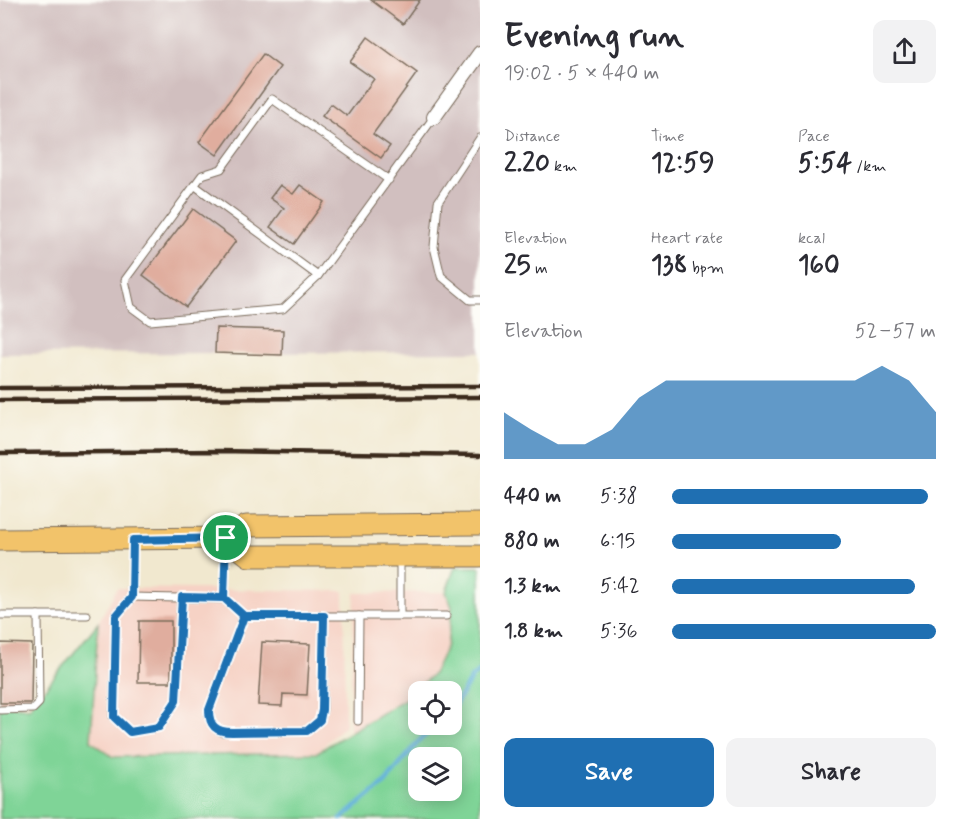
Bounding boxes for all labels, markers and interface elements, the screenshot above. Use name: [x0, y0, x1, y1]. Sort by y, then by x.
text: Evening run: [504, 15, 684, 59]
button: share: [873, 20, 936, 83]
text: 19:02 · 5 × 440 m: [504, 60, 659, 87]
text: Distance: [504, 126, 560, 147]
text: Time: [651, 126, 685, 147]
text: Pace: [798, 126, 830, 147]
text: 2.20: [504, 147, 550, 181]
text: 12:59: [651, 147, 714, 181]
text: 5:54: [798, 147, 852, 181]
text: km: [550, 156, 577, 177]
text: /km: [852, 156, 887, 177]
text: Elevation: [504, 228, 567, 249]
text: Heart rate: [651, 228, 723, 249]
text: kcal: [798, 228, 825, 249]
text: 25: [504, 249, 531, 283]
text: 138: [651, 249, 688, 283]
text: 160: [798, 249, 840, 283]
text: m: [531, 258, 548, 279]
text: bpm: [688, 258, 724, 279]
text: Elevation: [504, 318, 583, 345]
text: 52–57 m: [855, 318, 936, 345]
text: 440 m: [504, 483, 561, 510]
text: 5:38: [600, 483, 637, 510]
pin: [200, 512, 251, 563]
icon: arrive: [209, 521, 242, 554]
text: 880 m: [504, 528, 560, 555]
text: 6:15: [600, 528, 635, 555]
text: 1.3 km: [504, 573, 561, 600]
text: 5:42: [600, 573, 640, 600]
text: 1.8 km: [504, 618, 563, 645]
text: 5:36: [600, 618, 637, 645]
map controls: [408, 681, 462, 801]
button: locate: [408, 681, 462, 735]
button: Save: [504, 738, 714, 807]
button: Share: [726, 738, 936, 807]
button: layers: [408, 747, 462, 801]

